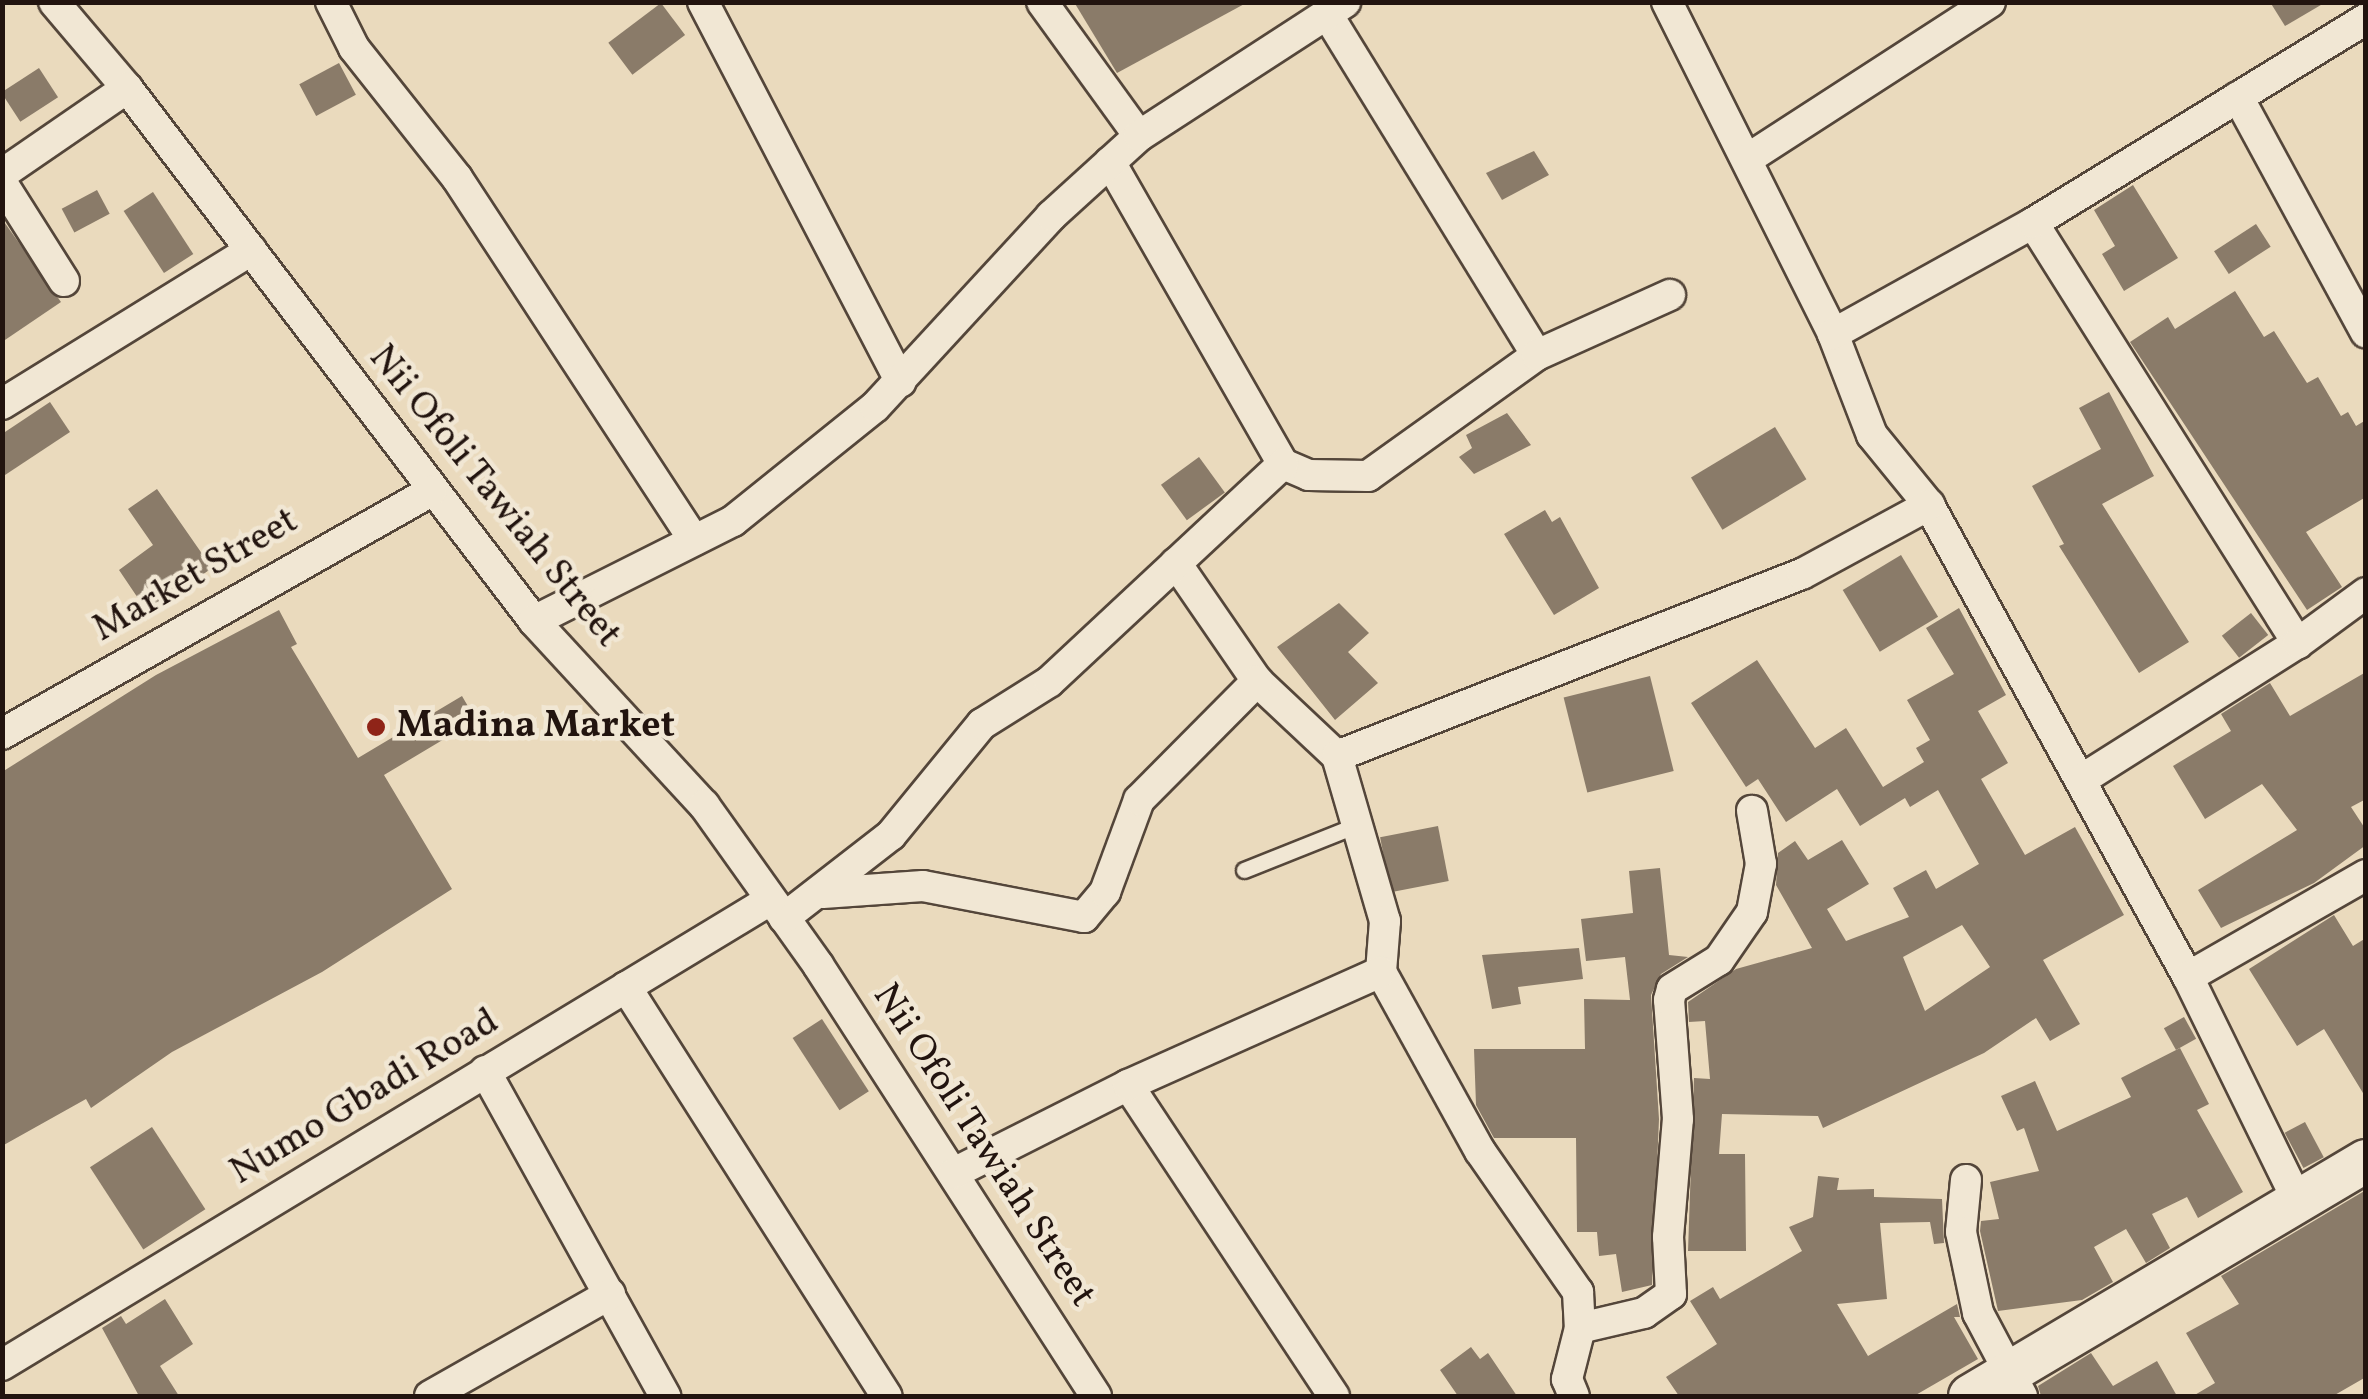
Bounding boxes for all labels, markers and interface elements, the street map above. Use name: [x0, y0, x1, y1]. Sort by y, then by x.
street label: Nii Ofoli Tawiah Street: [358, 336, 630, 658]
street label: Market Street: [85, 499, 307, 653]
place label: Madina Market: [396, 704, 675, 750]
marker: Madina Market: [365, 716, 387, 738]
street label: Nii Ofoli Tawiah Street: [861, 975, 1105, 1317]
street label: Numo Gbadi Road: [223, 1000, 507, 1196]

